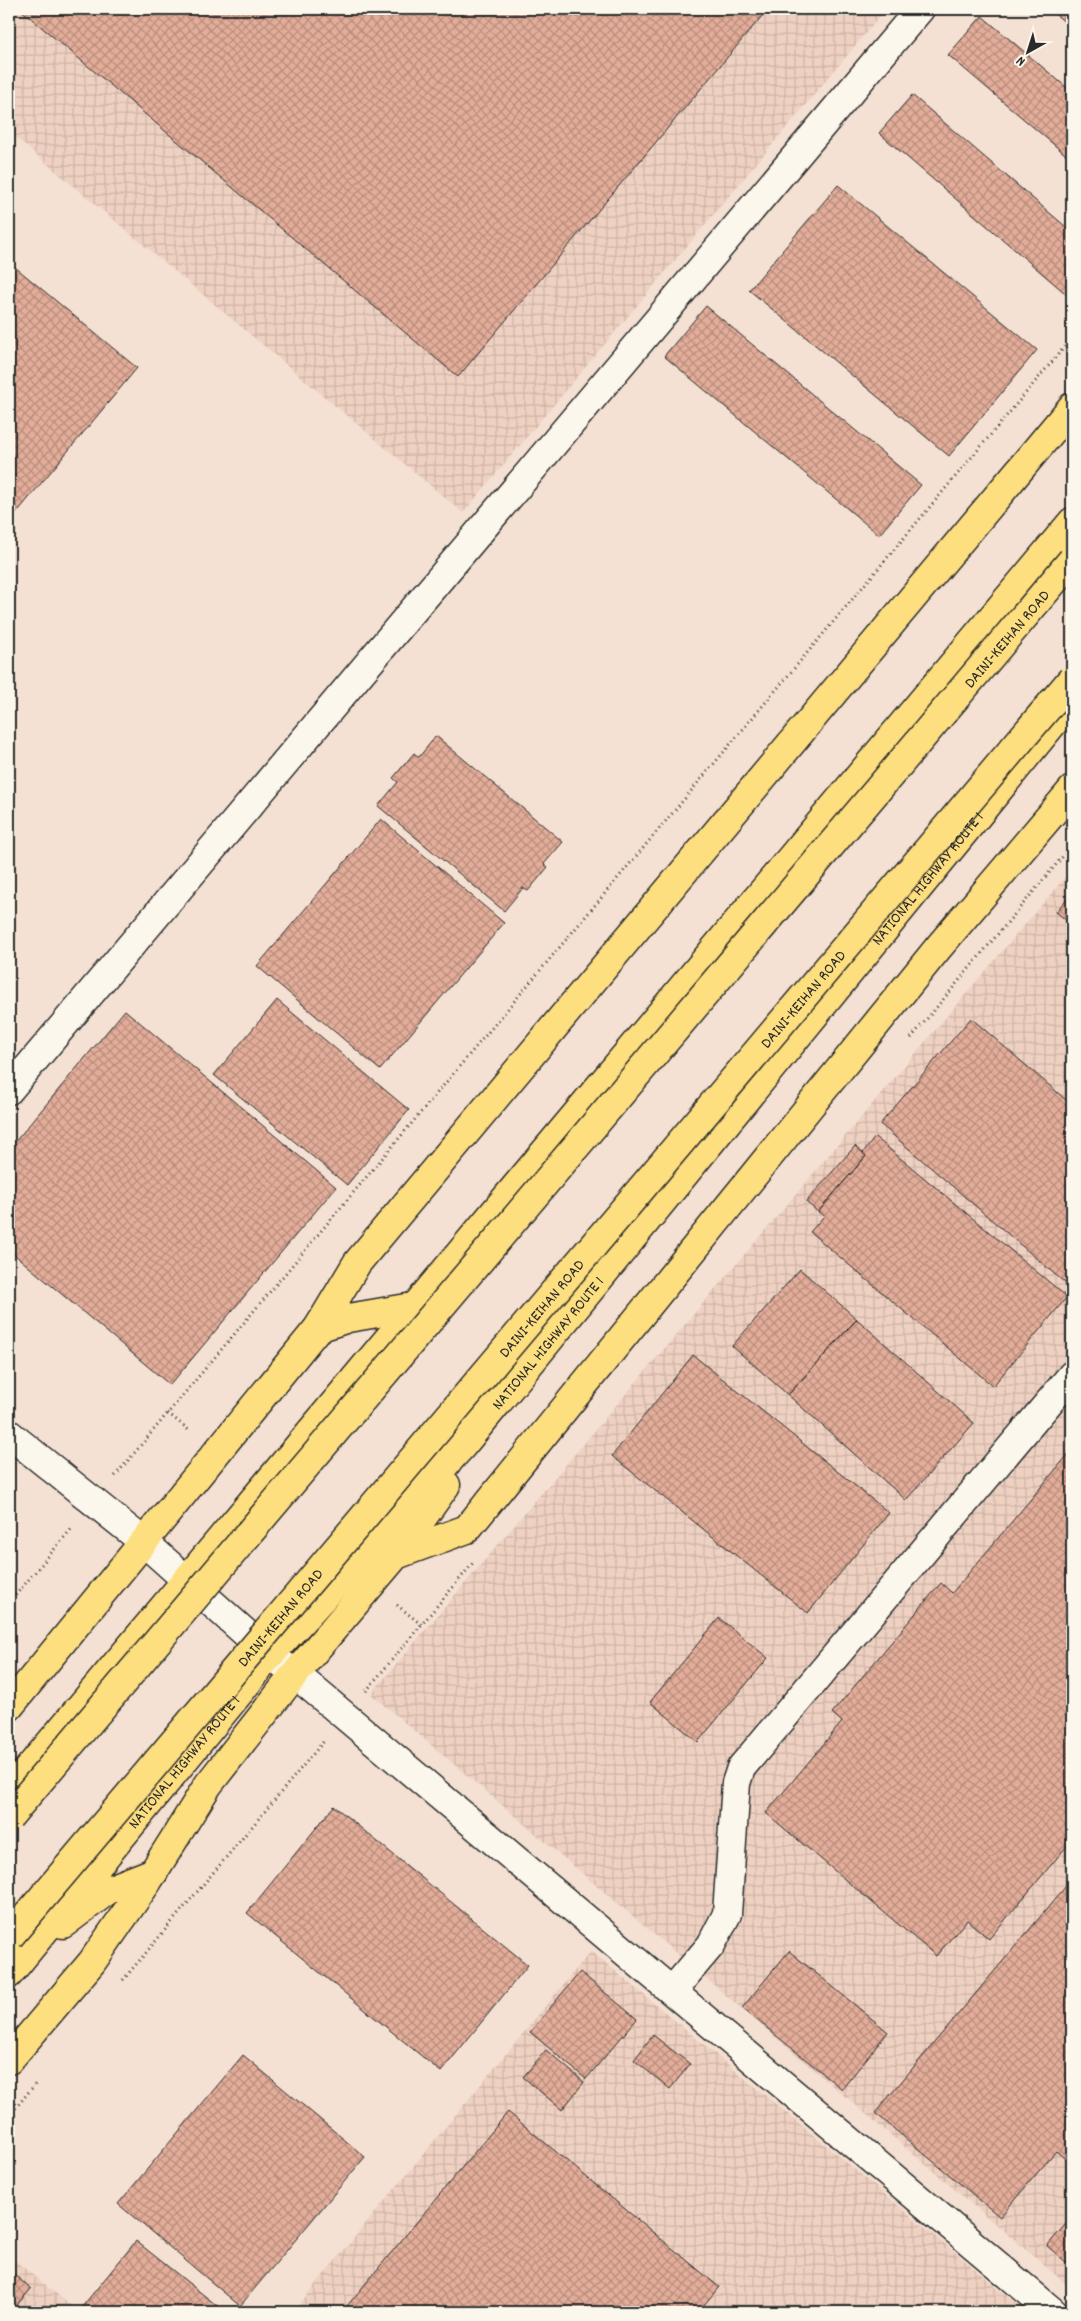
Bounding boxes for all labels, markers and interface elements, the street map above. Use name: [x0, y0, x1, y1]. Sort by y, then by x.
north arrow: [1004, 28, 1054, 78]
text: N: [1012, 51, 1030, 70]
street label: DAINI-KEIHAN ROAD: [960, 585, 1056, 694]
street label: NATIONAL HIGHWAY ROUTE 1: [867, 808, 990, 951]
street label: DAINI-KEIHAN ROAD: [756, 946, 852, 1054]
street label: DAINI-KEIHAN ROAD: [494, 1255, 591, 1363]
street label: NATIONAL HIGHWAY ROUTE 1: [487, 1272, 610, 1416]
street label: DAINI-KEIHAN ROAD: [233, 1564, 330, 1673]
street label: NATIONAL HIGHWAY ROUTE 1: [123, 1691, 247, 1834]

